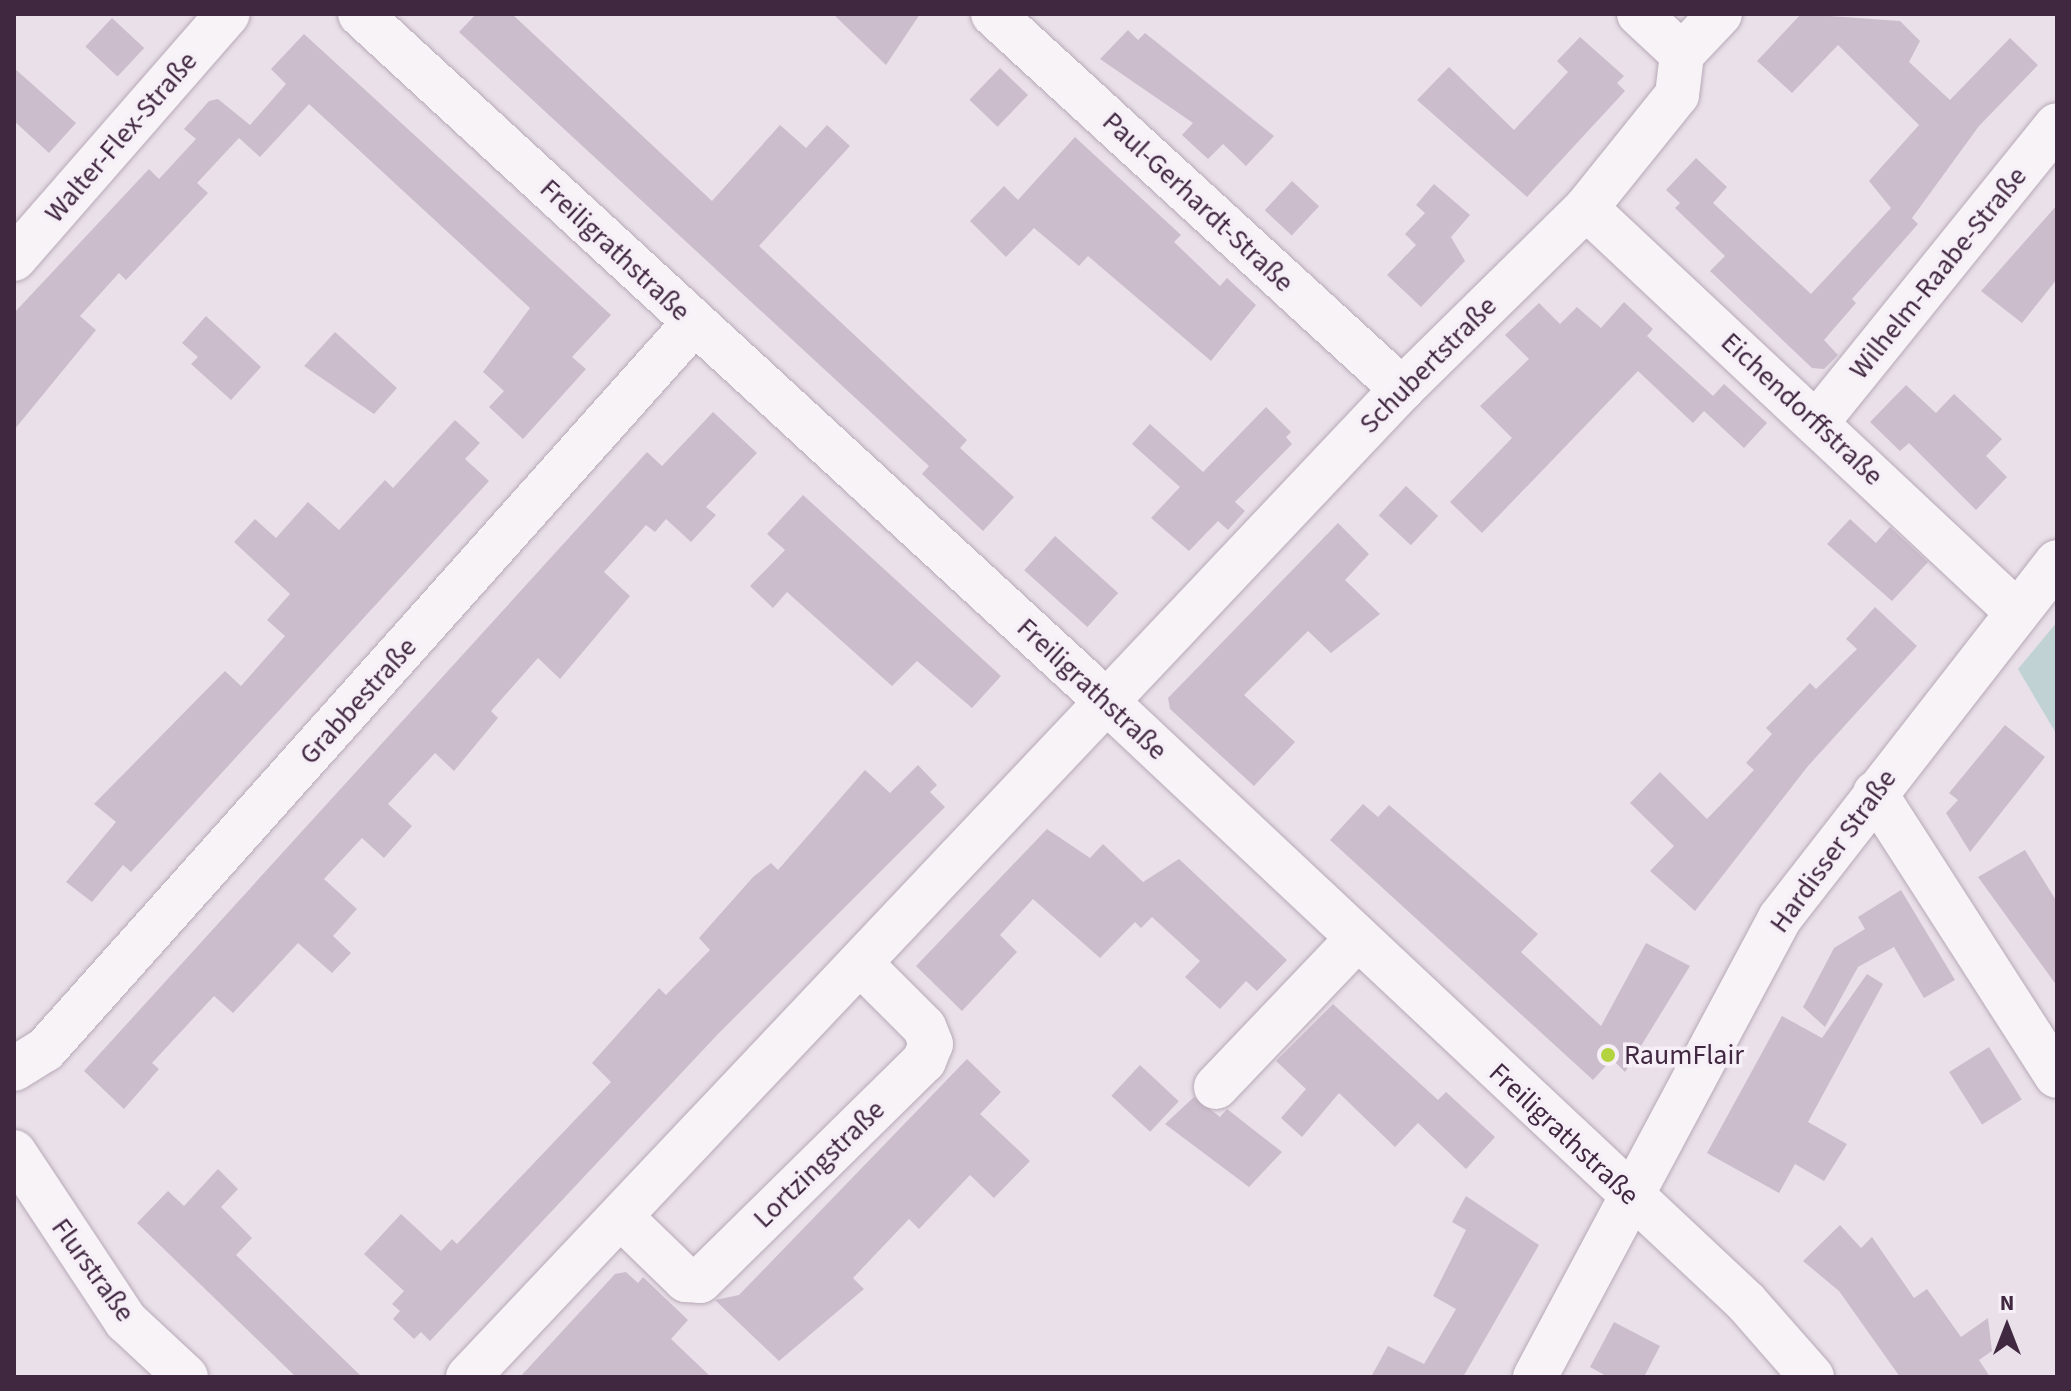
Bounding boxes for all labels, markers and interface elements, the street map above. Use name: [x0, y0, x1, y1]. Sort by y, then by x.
street label: Walter-Flex-Straße: [38, 45, 204, 229]
street label: Paul-Gerhardt-Straße: [1096, 105, 1300, 299]
street label: Wilhelm-Raabe-Straße: [1842, 160, 2034, 386]
street label: Freiligrathstraße: [533, 172, 697, 328]
street label: Schubertstraße: [1352, 289, 1504, 441]
street label: Eichendorffstraße: [1714, 325, 1890, 493]
street label: Freiligrathstraße: [1010, 611, 1174, 767]
street label: Grabbestraße: [292, 631, 424, 771]
street label: Hardisser Straße: [1762, 763, 1904, 939]
place label: RaumFlair: [1624, 1038, 1744, 1072]
marker: RaumFlair: [1599, 1046, 1617, 1064]
street label: Freiligrathstraße: [1482, 1056, 1646, 1212]
street label: Lortzingstraße: [746, 1093, 892, 1235]
street label: Flurstraße: [44, 1212, 142, 1328]
north arrow: [1967, 1287, 2047, 1367]
text: N: [2000, 1287, 2014, 1319]

